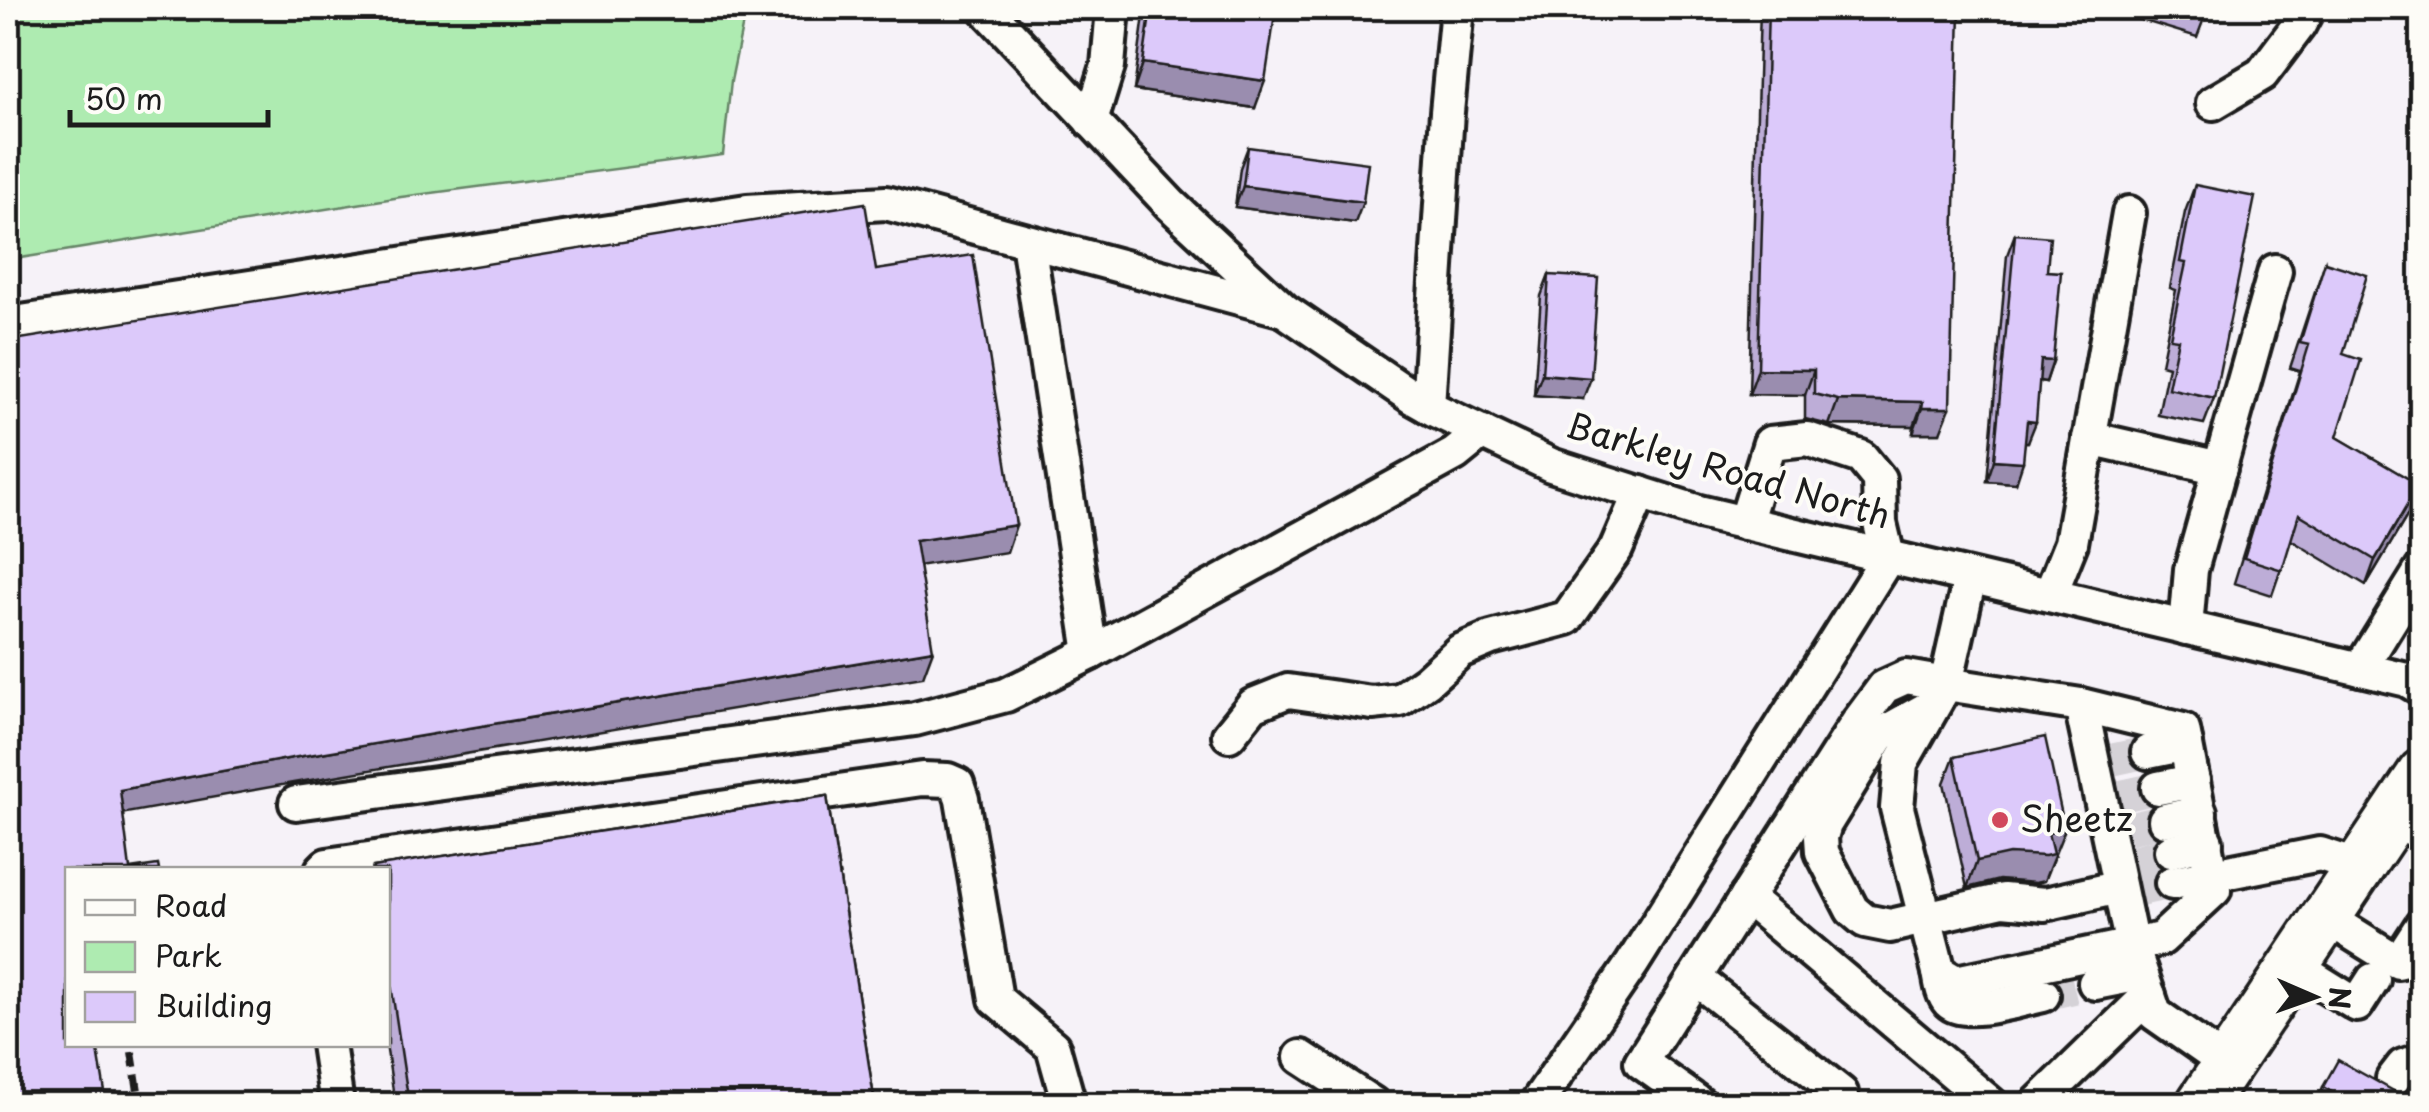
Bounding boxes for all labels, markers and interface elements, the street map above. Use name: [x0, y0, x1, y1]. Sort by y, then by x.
scale bar: [70, 65, 268, 127]
text: 50 m: [85, 75, 163, 120]
street label: Barkley Road North: [1560, 397, 1897, 540]
place label: Sheetz: [2020, 791, 2133, 844]
marker: Sheetz: [1989, 809, 2011, 831]
legend: [65, 867, 390, 1047]
text: Road: [155, 882, 228, 927]
text: Park: [155, 932, 222, 977]
north arrow: [2264, 947, 2364, 1047]
text: Building: [155, 982, 272, 1027]
text: N: [2319, 986, 2362, 1010]

